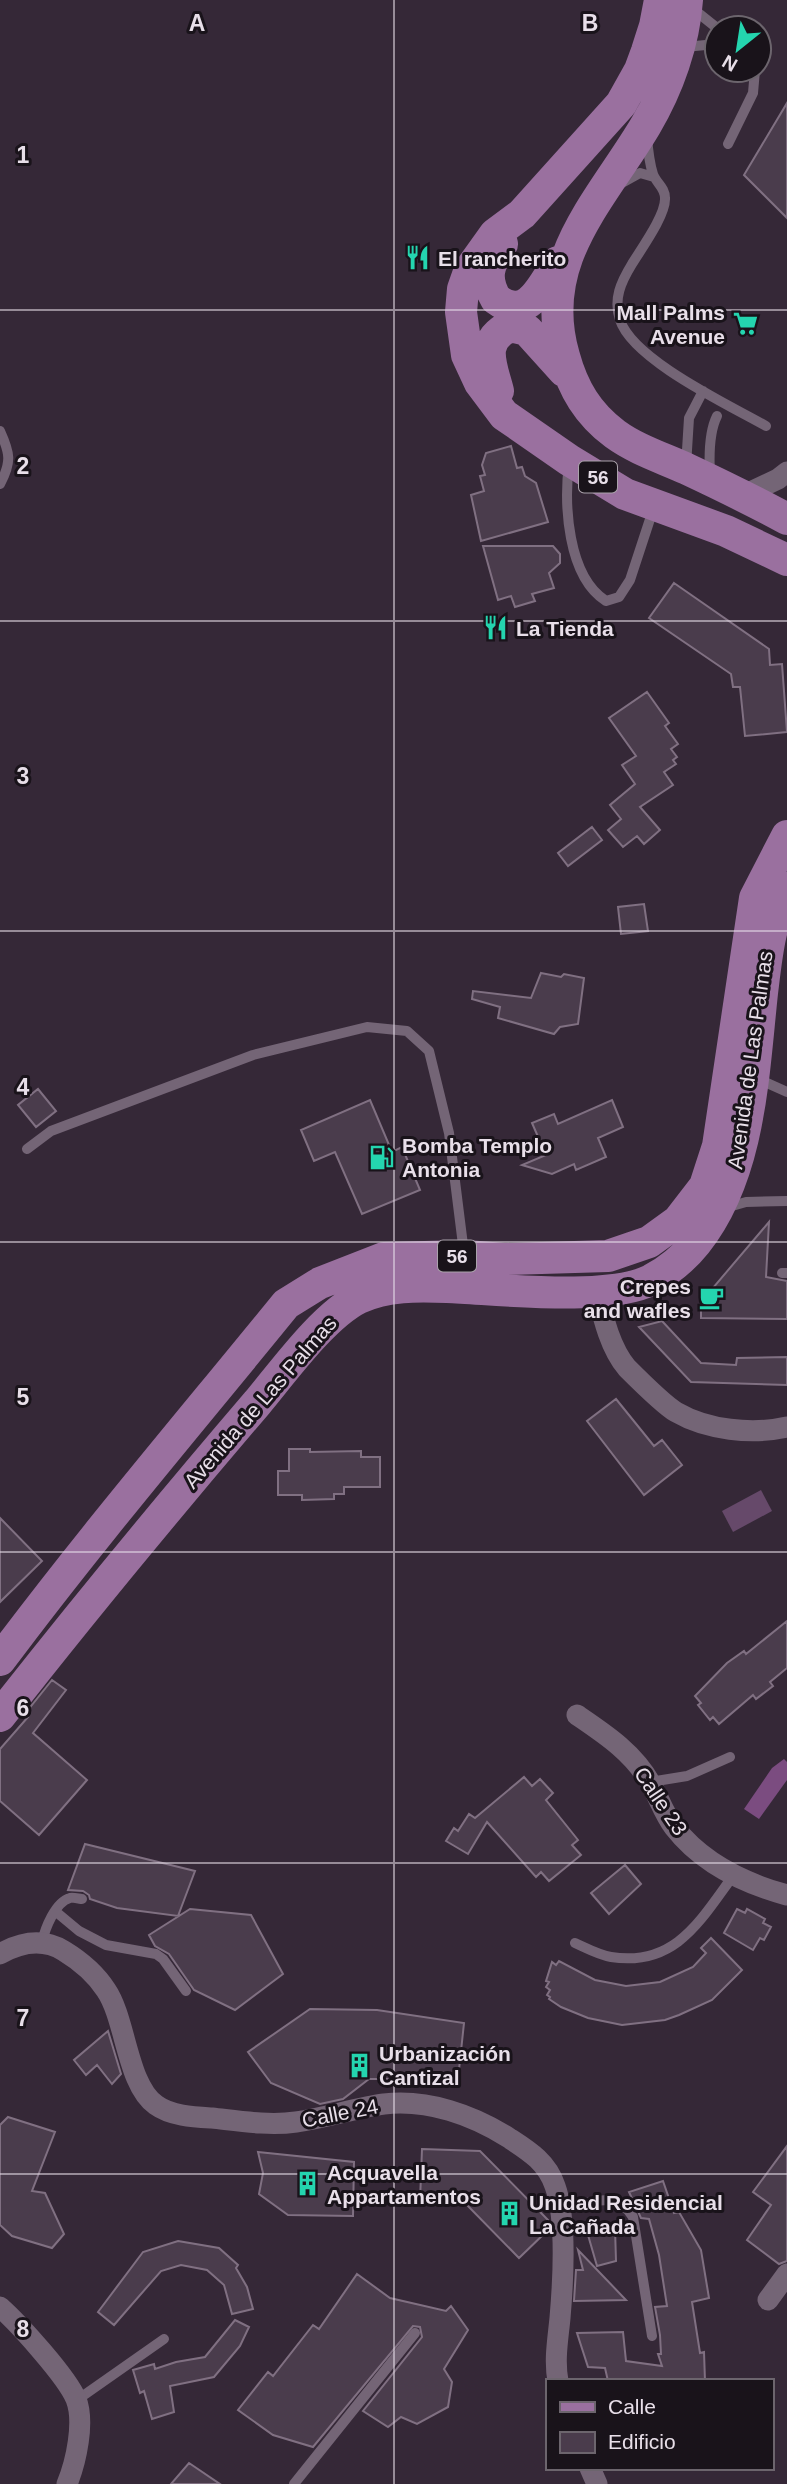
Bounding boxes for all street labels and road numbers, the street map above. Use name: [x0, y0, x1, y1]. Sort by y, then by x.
road number: 56: [579, 462, 617, 492]
street label: Avenida de Las Palmas: [723, 949, 777, 1171]
road number: 56: [438, 1240, 476, 1272]
street label: Avenida de Las Palmas: [179, 1311, 341, 1493]
street label: Calle 23: [630, 1763, 692, 1839]
street label: Calle 24: [300, 2094, 380, 2132]

